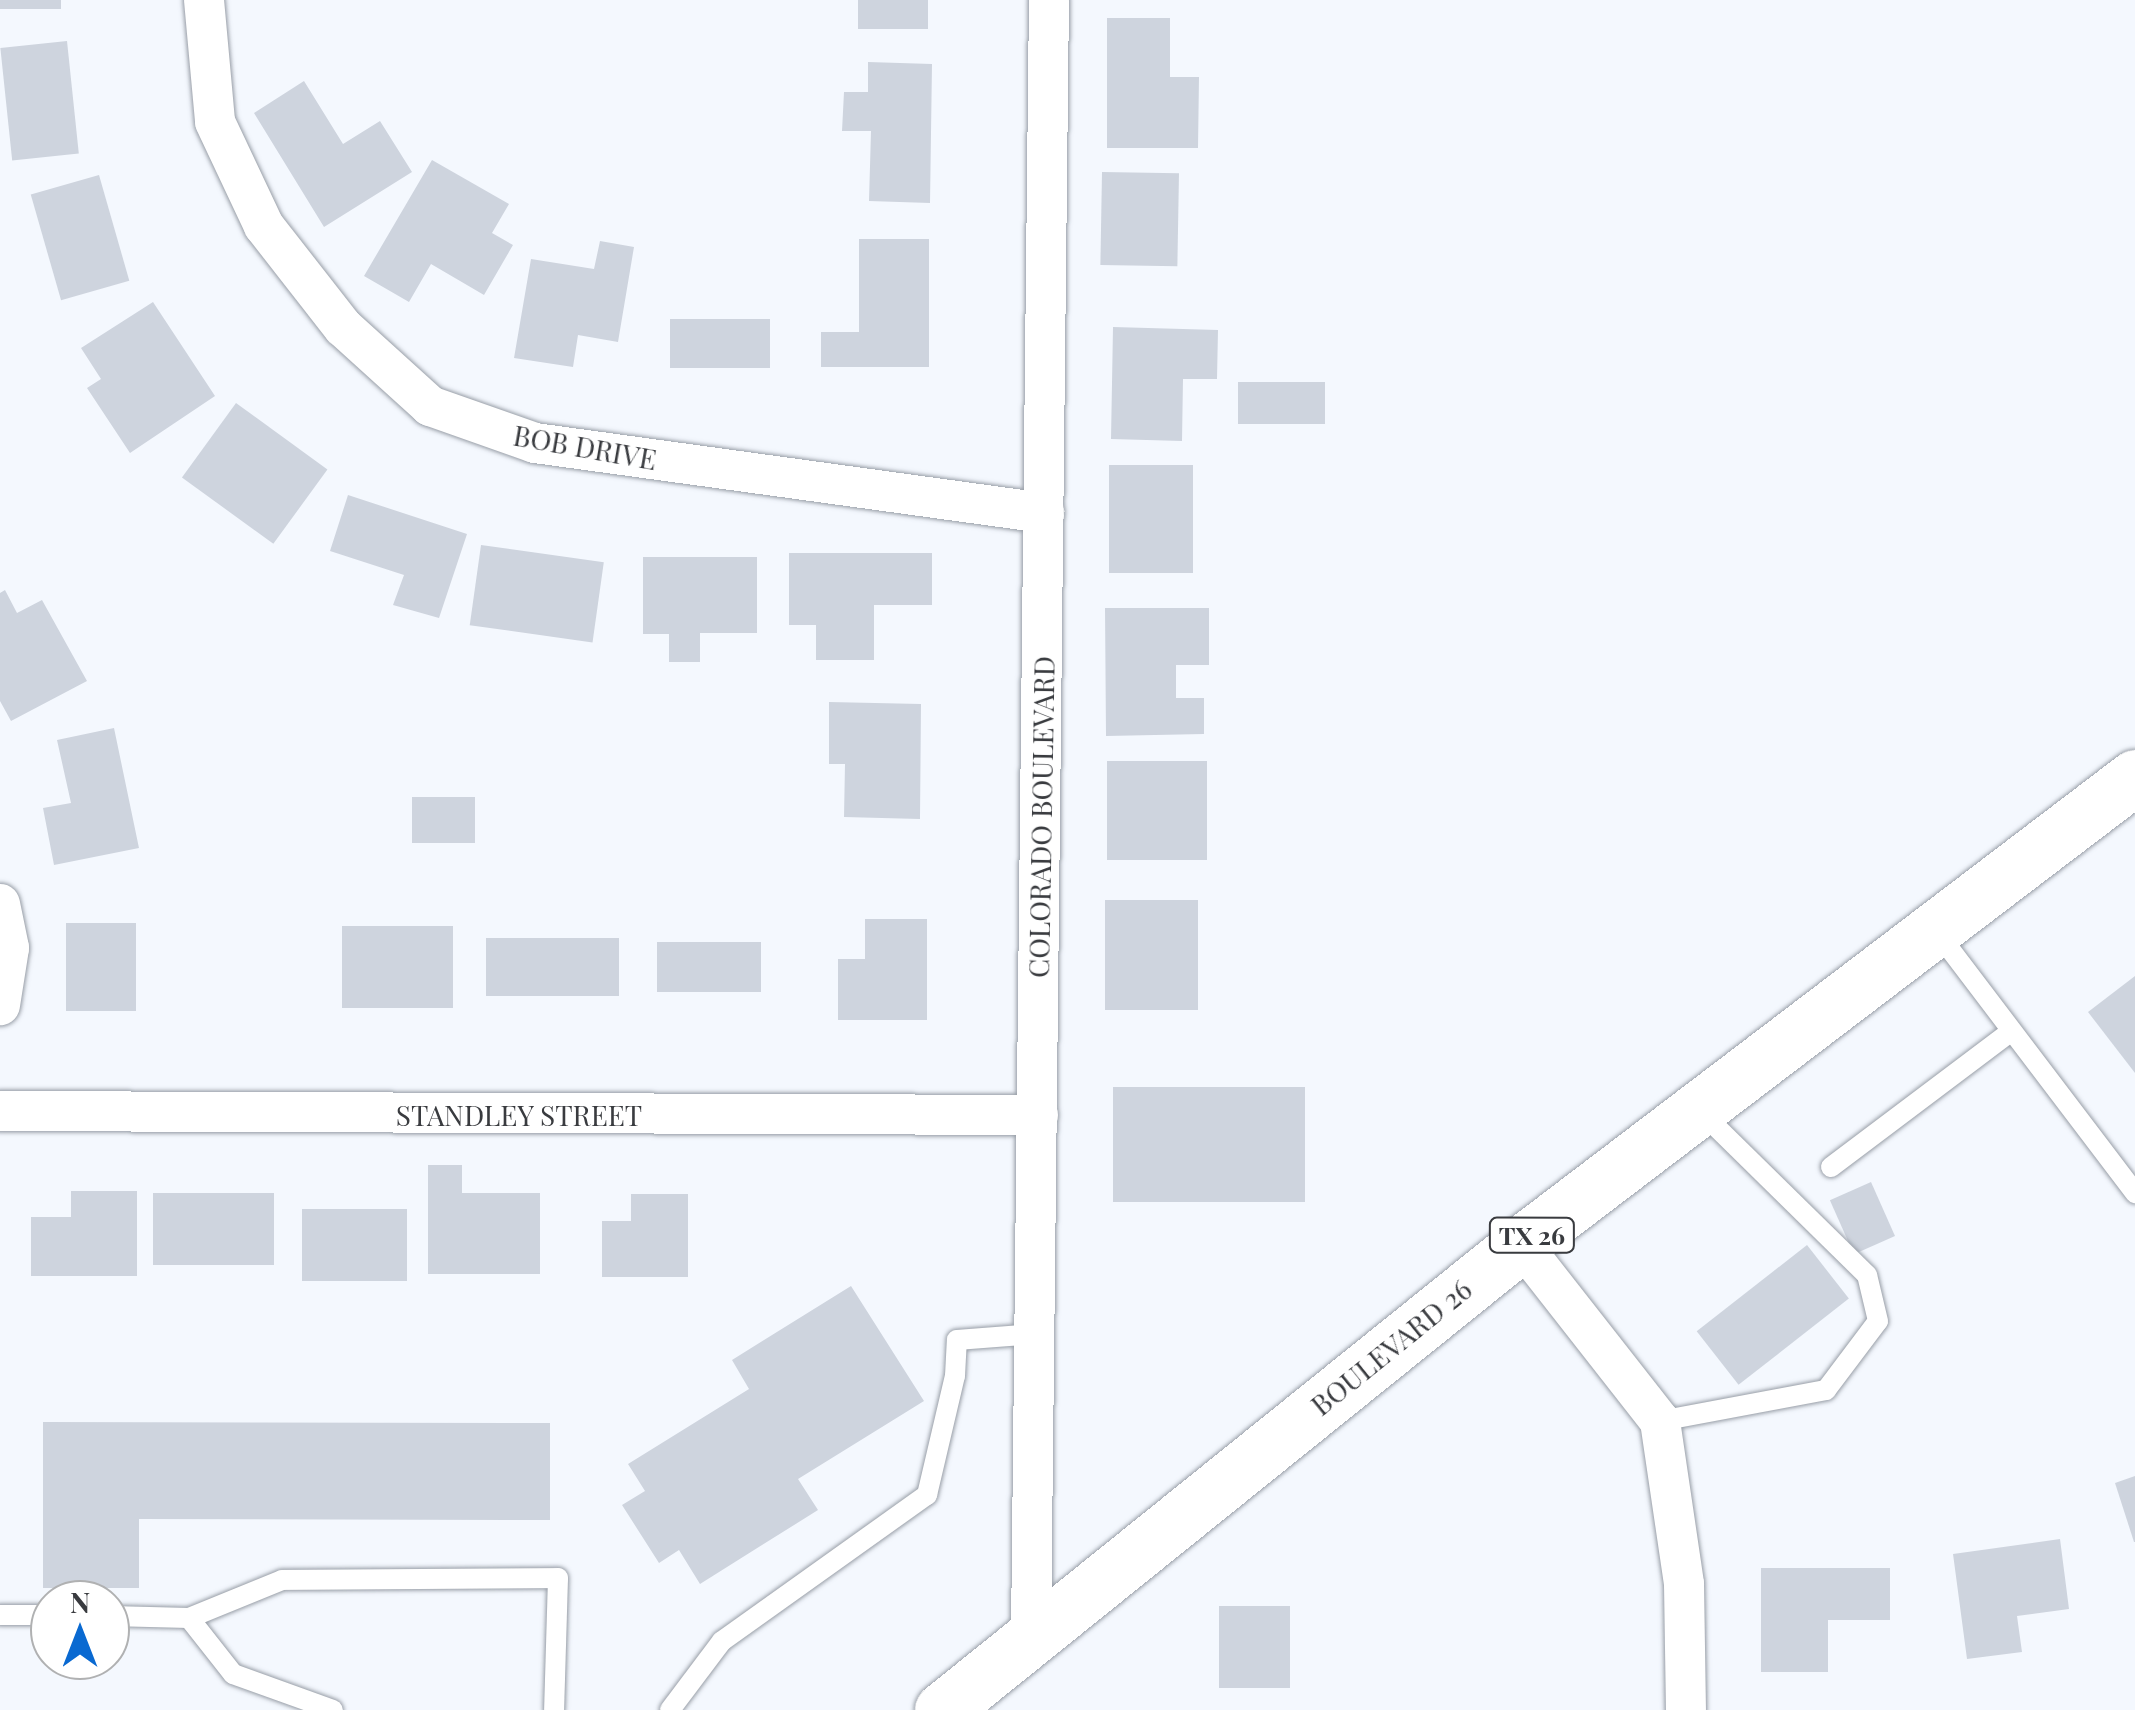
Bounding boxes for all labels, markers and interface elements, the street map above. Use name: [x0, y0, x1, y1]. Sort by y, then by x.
street label: BOB DRIVE: [511, 418, 659, 476]
street label: COLORADO BOULEVARD: [1021, 656, 1061, 978]
street label: STANDLEY STREET: [395, 1098, 643, 1132]
road number: TX 26: [1487, 1215, 1577, 1255]
street label: BOULEVARD 26: [1304, 1272, 1478, 1422]
north arrow: [30, 1580, 130, 1680]
text: N: [70, 1583, 90, 1620]

